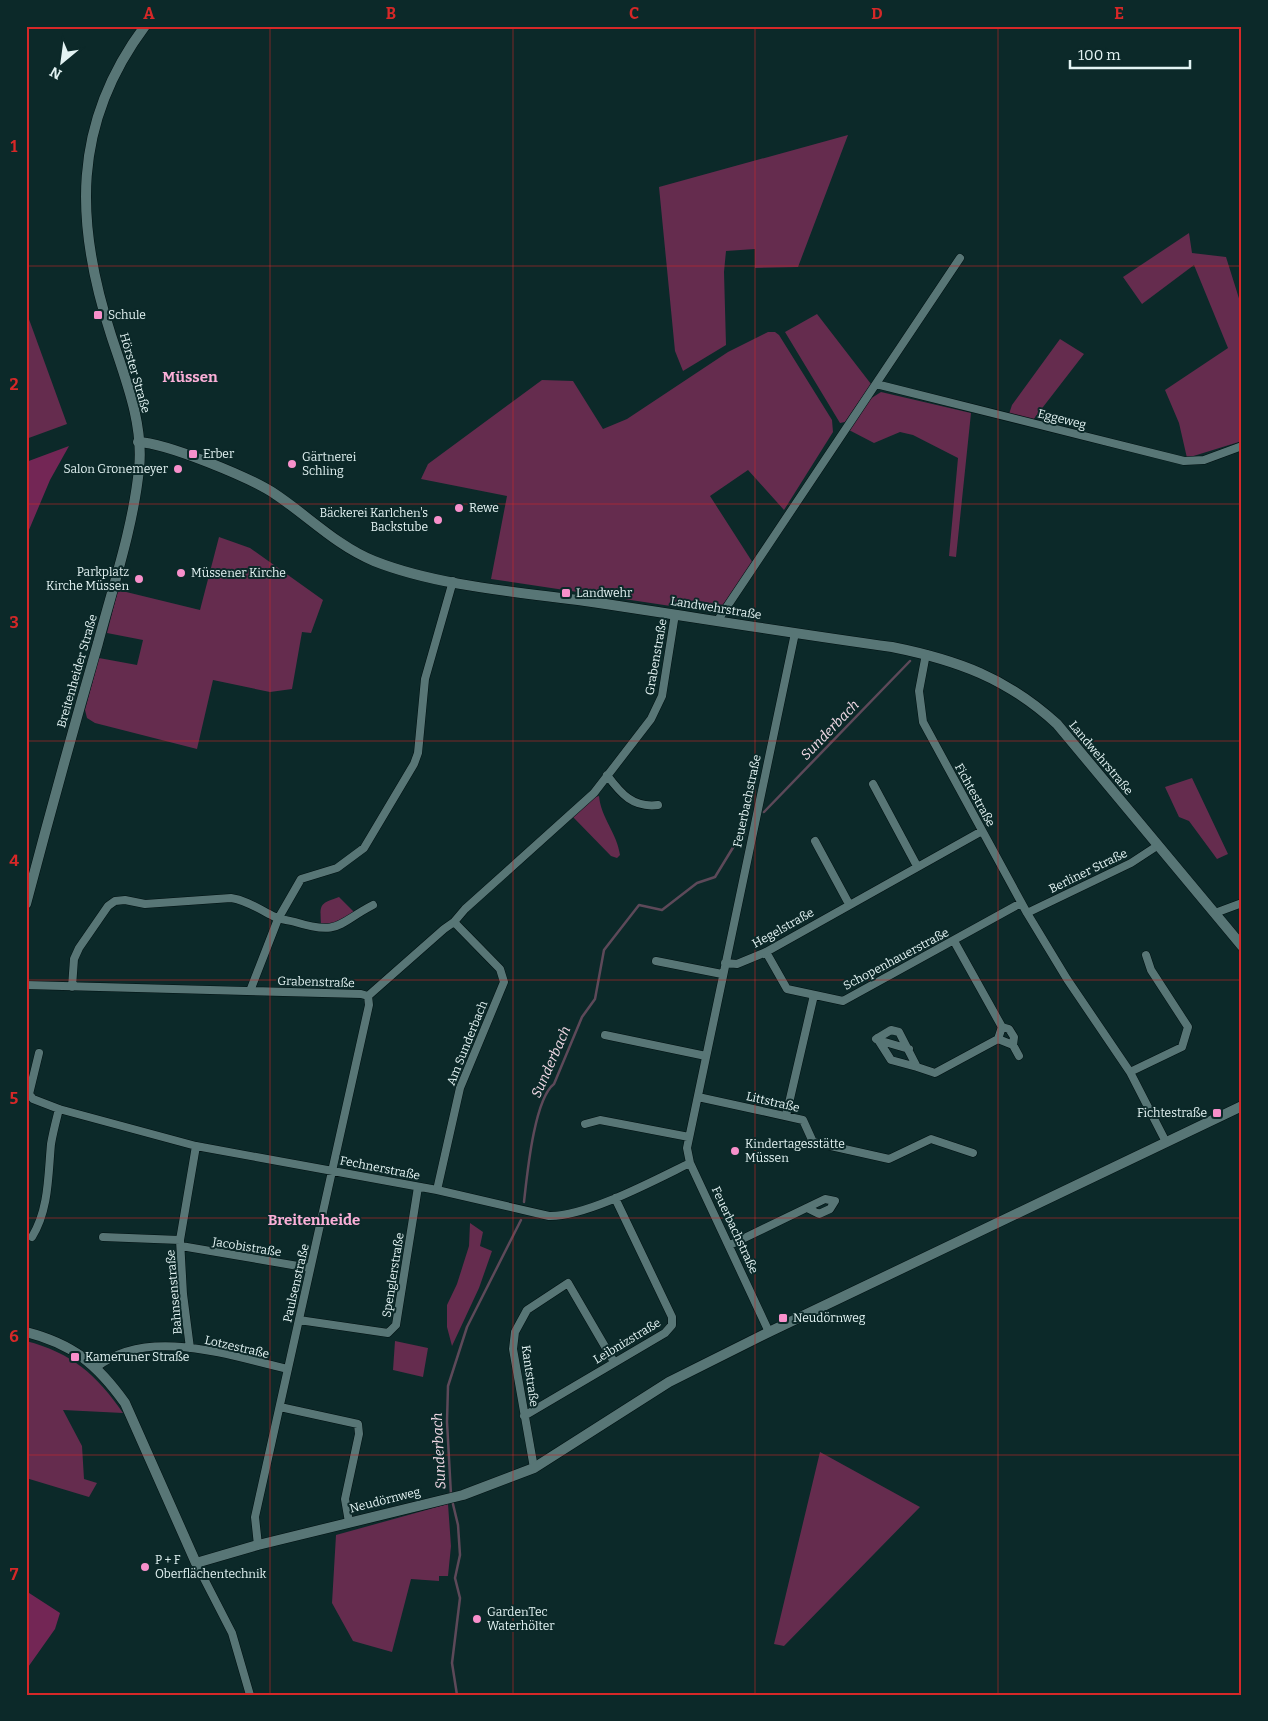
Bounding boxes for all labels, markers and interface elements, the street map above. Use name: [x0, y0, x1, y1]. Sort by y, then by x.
text: A: [143, 4, 155, 23]
text: B: [386, 4, 396, 23]
text: C: [629, 4, 639, 23]
text: D: [871, 4, 883, 23]
text: E: [1114, 4, 1124, 23]
north arrow: [38, 38, 88, 88]
scale bar: [1070, 38, 1190, 70]
text: 100 m: [1078, 46, 1121, 64]
text: N: [47, 63, 65, 83]
text: 1: [11, 137, 18, 156]
place label: Schule: [108, 308, 146, 322]
marker: Schule: [92, 309, 104, 321]
street label: Hörster Straße: [117, 331, 153, 415]
district label: Müssen: [162, 368, 218, 386]
text: 2: [9, 375, 19, 394]
street label: Eggeweg: [1036, 406, 1088, 432]
place label: Erber: [203, 447, 235, 461]
marker: Erber: [187, 448, 199, 460]
place label: Gärtnerei Schling: [302, 450, 357, 478]
marker: Gärtnerei Schling: [286, 458, 298, 470]
place label: Salon Gronemeyer: [64, 462, 169, 476]
marker: Salon Gronemeyer: [172, 463, 184, 475]
place label: Rewe: [469, 501, 499, 515]
marker: Rewe: [453, 502, 465, 514]
place label: Bäckerei Karlchen's Backstube: [320, 506, 428, 534]
marker: Bäckerei Karlchen's Backstube: [432, 514, 444, 526]
place label: Parkplatz Kirche Müssen: [46, 565, 129, 593]
place label: Müssener Kirche: [191, 566, 286, 580]
marker: Müssener Kirche: [175, 567, 187, 579]
marker: Parkplatz Kirche Müssen: [133, 573, 145, 585]
place label: Landwehr: [576, 586, 633, 600]
marker: Landwehr: [560, 587, 572, 599]
street label: Landwehrstraße: [670, 594, 762, 622]
text: 3: [9, 613, 19, 632]
street label: Breitenheider Straße: [54, 613, 100, 729]
street label: Grabenstraße: [642, 618, 670, 696]
water label: Sunderbach: [797, 697, 863, 763]
street label: Landwehrstraße: [1066, 718, 1136, 798]
street label: Feuerbachstraße: [730, 753, 764, 849]
street label: Fichtestraße: [952, 761, 998, 829]
street label: Berliner Straße: [1047, 846, 1129, 896]
text: 4: [9, 851, 19, 870]
street label: Hegelstraße: [750, 905, 816, 951]
street label: Schopenhauerstraße: [841, 925, 951, 993]
street label: Grabenstraße: [277, 974, 355, 990]
street label: Am Sunderbach: [444, 998, 491, 1087]
water label: Sunderbach: [528, 1024, 574, 1100]
text: 5: [10, 1089, 19, 1108]
street label: Littstraße: [745, 1089, 801, 1115]
place label: Fichtestraße: [1137, 1106, 1207, 1120]
marker: Fichtestraße: [1211, 1107, 1223, 1119]
place label: Kindertagesstätte Müssen: [745, 1137, 845, 1165]
marker: Kindertagesstätte Müssen: [729, 1145, 741, 1157]
street label: Fechnerstraße: [339, 1153, 421, 1183]
street label: Feuerbachstraße: [709, 1184, 761, 1276]
district label: Breitenheide: [268, 1211, 360, 1229]
street label: Spenglerstraße: [379, 1232, 407, 1318]
street label: Jacobistraße: [211, 1234, 282, 1259]
street label: Paulsenstraße: [280, 1242, 312, 1324]
street label: Bahnsenstraße: [163, 1249, 185, 1335]
place label: Neudörnweg: [793, 1311, 866, 1325]
marker: Neudörnweg: [777, 1312, 789, 1324]
street label: Leibnizstraße: [591, 1315, 663, 1367]
text: 6: [9, 1327, 19, 1346]
street label: Lotzestraße: [203, 1333, 271, 1361]
street label: Kantstraße: [519, 1344, 541, 1408]
place label: Kameruner Straße: [85, 1350, 189, 1364]
marker: Kameruner Straße: [69, 1351, 81, 1363]
water label: Sunderbach: [429, 1412, 449, 1490]
street label: Neudörnweg: [348, 1484, 422, 1516]
place label: P + F Oberflächentechnik: [155, 1553, 267, 1581]
marker: P + F Oberflächentechnik: [139, 1561, 151, 1573]
text: 7: [10, 1565, 19, 1584]
place label: GardenTec Waterhölter: [487, 1605, 555, 1633]
marker: GardenTec Waterhölter: [471, 1613, 483, 1625]

